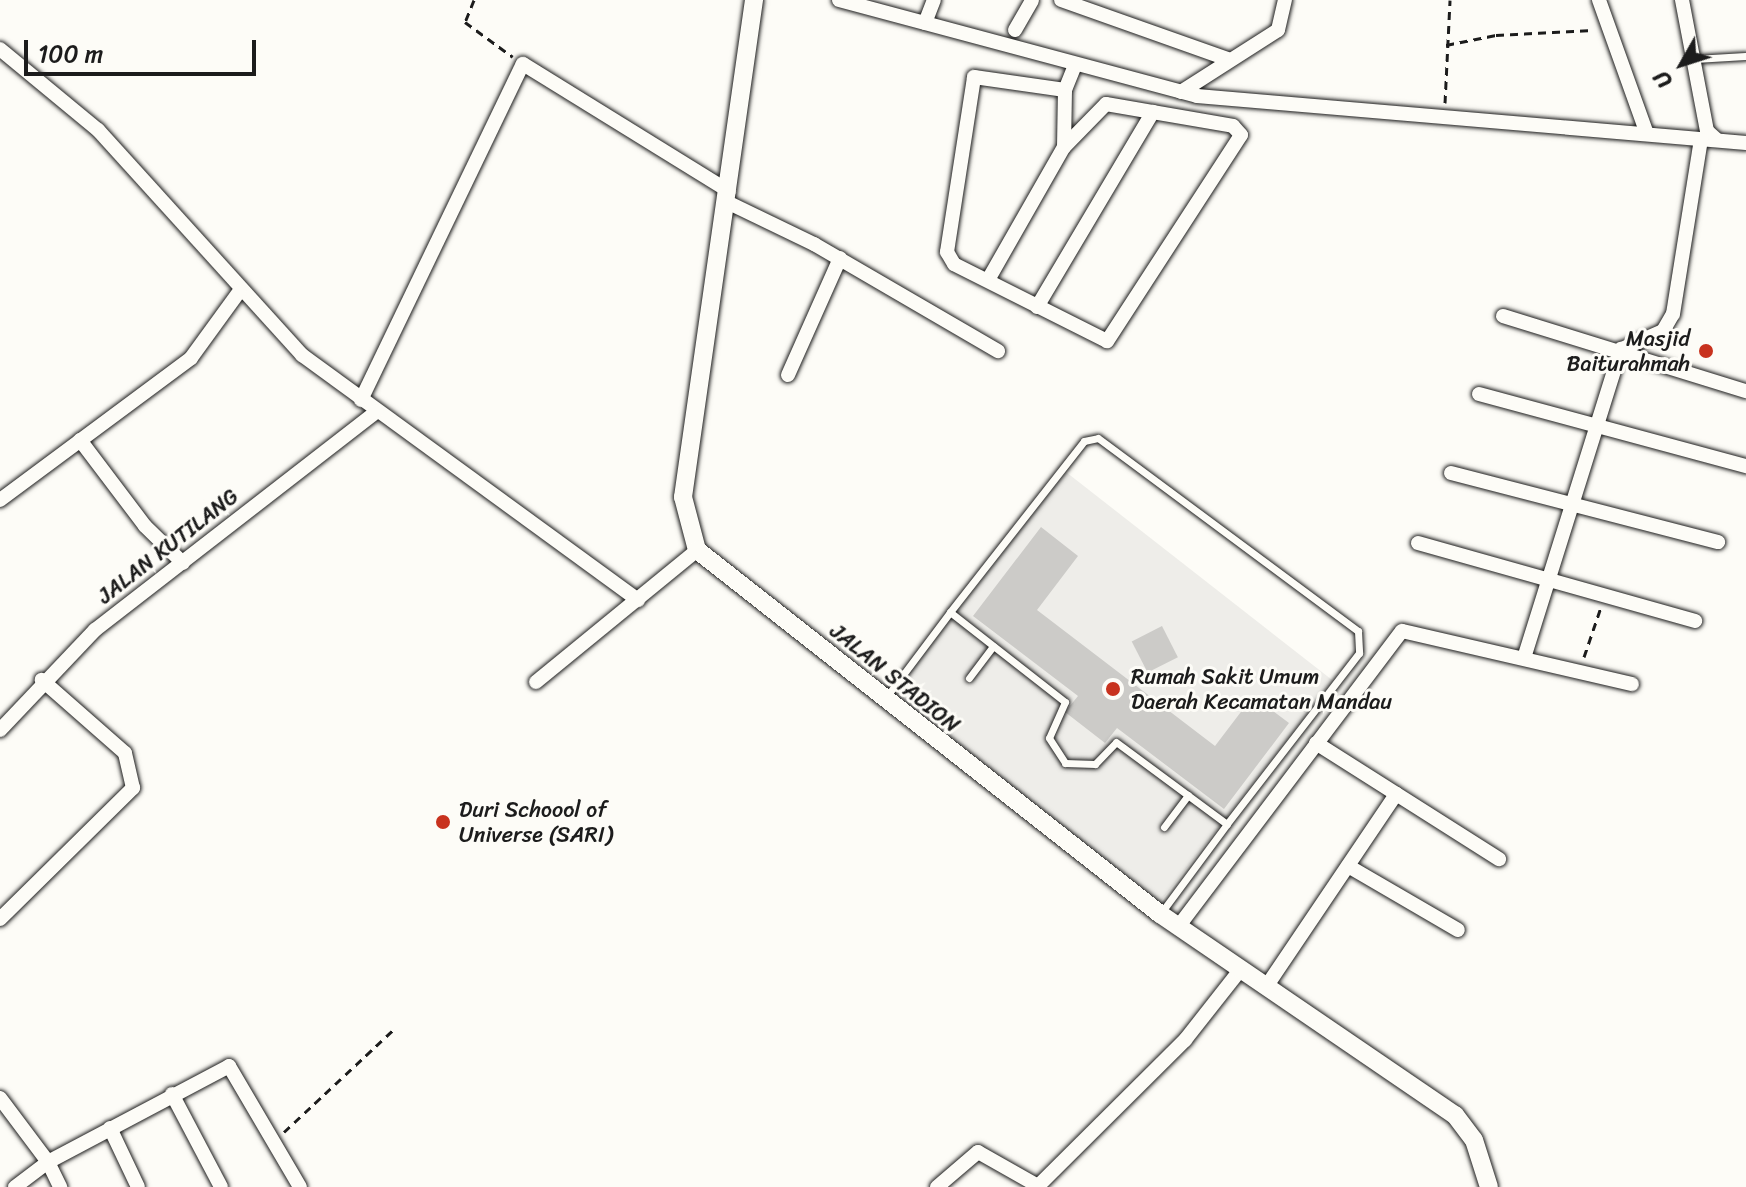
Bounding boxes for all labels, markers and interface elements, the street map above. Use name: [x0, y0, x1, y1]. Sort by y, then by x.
scale bar: [28, 24, 260, 74]
north arrow: [1642, 24, 1722, 104]
text: 100 m: [38, 33, 103, 75]
text: U: [1643, 61, 1683, 97]
place label: Masjid Baiturahmah: [1567, 325, 1690, 376]
marker: Masjid Baiturahmah: [1697, 342, 1715, 360]
street label: JALAN KUTILANG: [93, 483, 243, 609]
street label: JALAN STADION: [826, 618, 964, 738]
place label: Rumah Sakit Umum Daerah Kecamatan Mandau: [1131, 663, 1391, 714]
marker: Rumah Sakit Umum Daerah Kecamatan Mandau: [1102, 678, 1124, 700]
place label: Duri Schoool of Universe (SARI): [459, 796, 612, 848]
marker: Duri Schoool of Universe (SARI): [434, 813, 452, 831]

